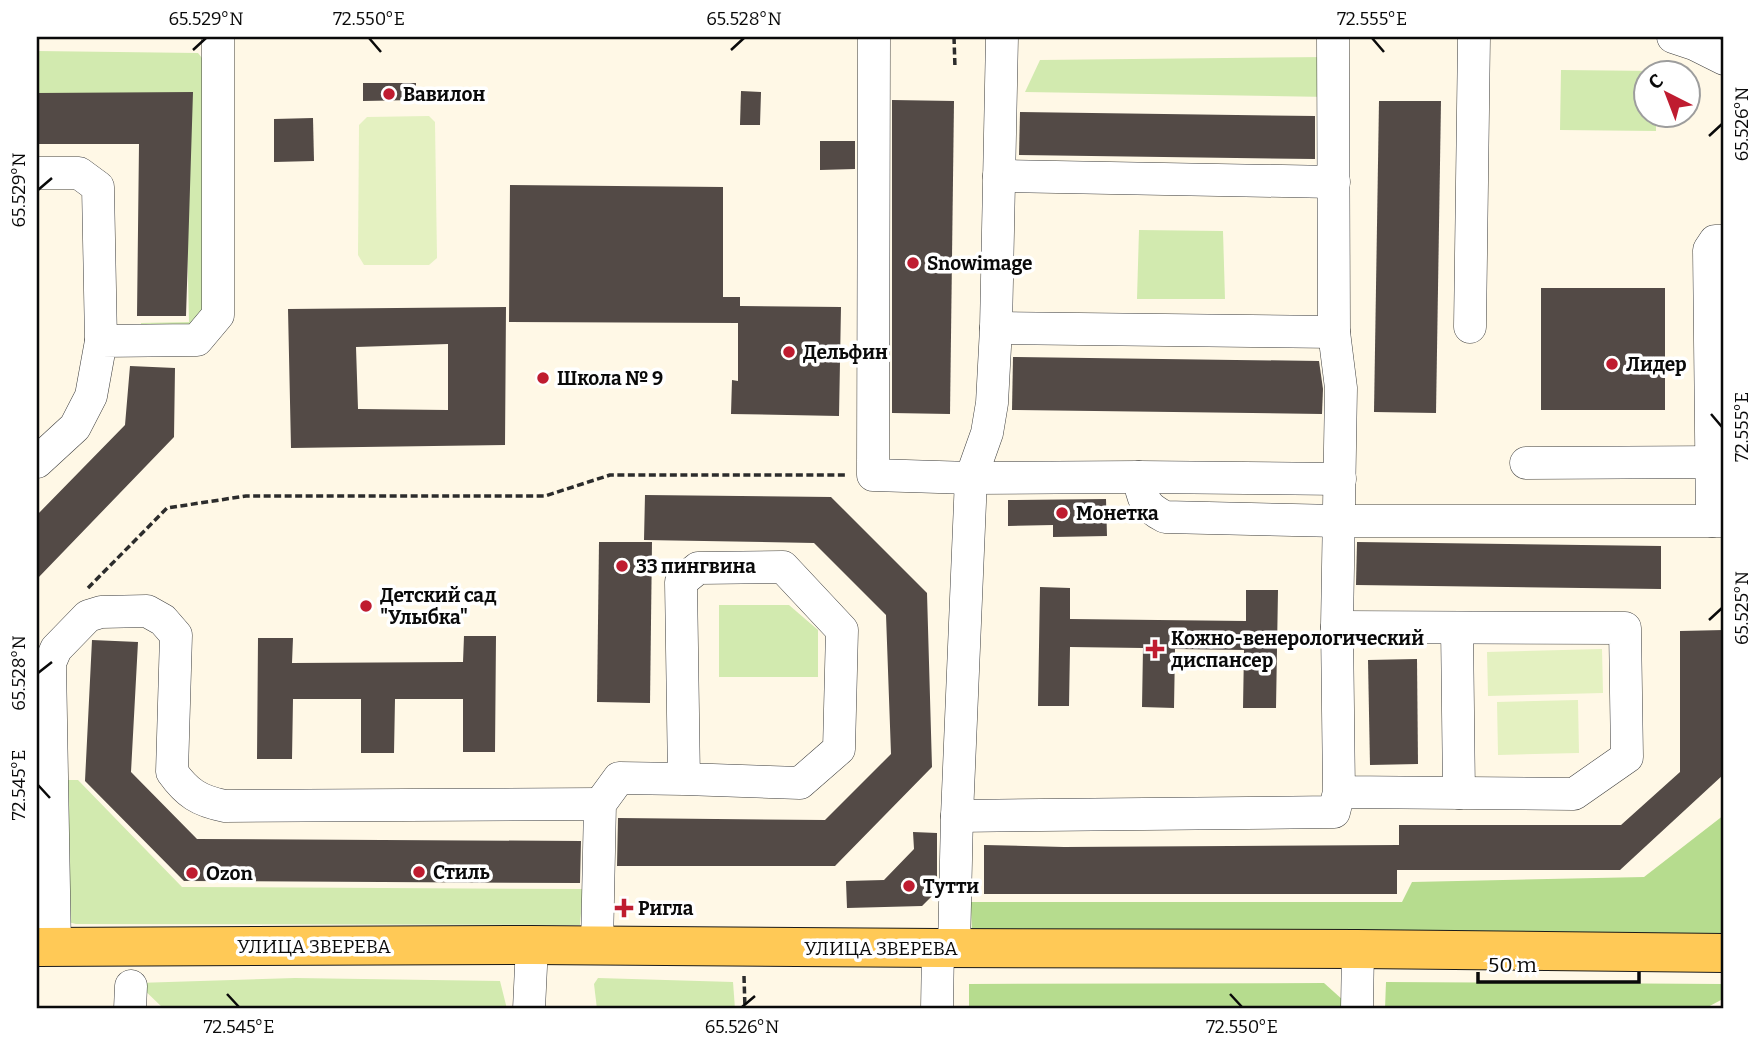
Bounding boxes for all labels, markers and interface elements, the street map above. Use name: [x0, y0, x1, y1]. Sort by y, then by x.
text: 65.529°N: [169, 8, 243, 30]
text: 72.550°E: [333, 8, 405, 30]
text: 65.528°N: [706, 8, 782, 30]
text: 72.555°E: [1337, 8, 1407, 30]
north arrow: [1632, 60, 1702, 130]
text: С: [1644, 69, 1668, 94]
place label: Вавилон: [403, 83, 485, 106]
marker: Вавилон: [381, 86, 397, 102]
text: 65.526°N: [1731, 87, 1753, 161]
text: 65.529°N: [8, 153, 30, 227]
place label: Snowimage: [927, 252, 1033, 275]
marker: Snowimage: [905, 255, 921, 271]
place label: Дельфин: [803, 341, 888, 364]
marker: Дельфин: [781, 344, 797, 360]
place label: Лидер: [1626, 353, 1687, 376]
marker: Лидер: [1604, 356, 1620, 372]
place label: Школа № 9: [557, 367, 663, 390]
marker: Школа № 9: [535, 370, 551, 386]
text: 72.555°E: [1731, 392, 1753, 462]
place label: Монетка: [1076, 502, 1159, 525]
marker: Монетка: [1054, 505, 1070, 521]
place label: 33 пингвина: [636, 555, 756, 578]
marker: 33 пингвина: [614, 558, 630, 574]
text: 65.525°N: [1731, 571, 1753, 645]
place label: Детский сад "Улыбка": [380, 584, 496, 629]
marker: Детский сад "Улыбка": [358, 598, 374, 614]
place label: Кожно-венерологический диспансер: [1171, 627, 1424, 672]
text: 65.528°N: [8, 635, 30, 711]
marker: Кожно-венерологический диспансер: [1145, 639, 1165, 659]
text: 72.545°E: [8, 749, 30, 821]
place label: Стиль: [433, 861, 490, 884]
place label: Ozon: [206, 862, 253, 885]
marker: Стиль: [411, 864, 427, 880]
marker: Ozon: [184, 865, 200, 881]
place label: Тутти: [923, 875, 979, 898]
marker: Тутти: [901, 878, 917, 894]
place label: Ригла: [638, 897, 694, 920]
marker: Ригла: [616, 900, 632, 916]
street label: УЛИЦА ЗВЕРЕВА: [237, 935, 391, 958]
street label: УЛИЦА ЗВЕРЕВА: [804, 937, 958, 960]
scale bar: [1478, 941, 1638, 985]
text: 50 m: [1488, 952, 1537, 978]
text: 72.545°E: [203, 1016, 275, 1038]
text: 65.526°N: [705, 1016, 779, 1038]
text: 72.550°E: [1206, 1016, 1278, 1038]

